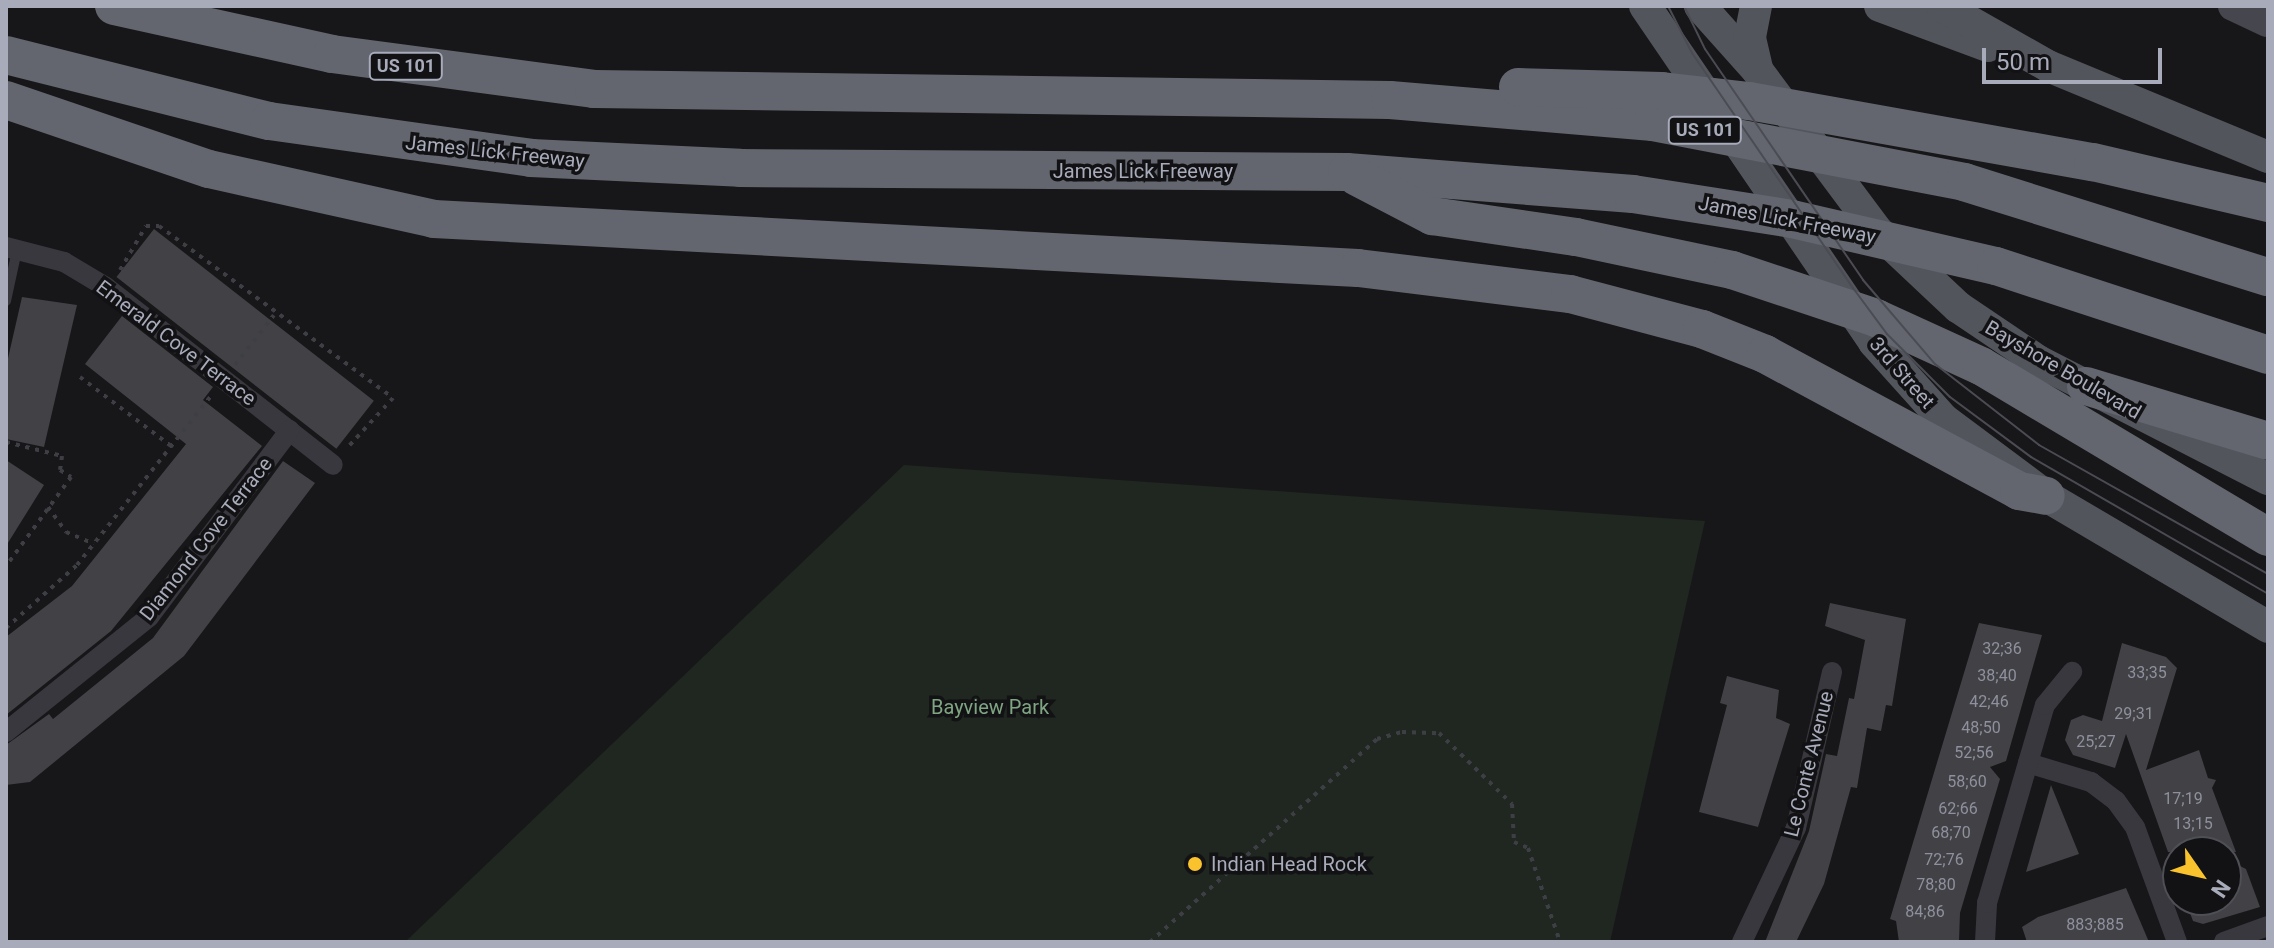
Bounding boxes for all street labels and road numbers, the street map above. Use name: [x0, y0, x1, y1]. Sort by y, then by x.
road number: US 101: [368, 52, 444, 80]
road number: US 101: [1667, 116, 1743, 144]
street label: James Lick Freeway: [404, 131, 586, 173]
street label: James Lick Freeway: [1053, 159, 1233, 183]
street label: James Lick Freeway: [1696, 191, 1878, 249]
street label: Emerald Cove Terrace: [91, 275, 261, 411]
street label: Bayshore Boulevard: [1981, 316, 2145, 424]
street label: 3rd Street: [1864, 332, 1940, 414]
street label: Diamond Cove Terrace: [135, 452, 277, 626]
street label: Le Conte Avenue: [1779, 689, 1839, 839]

